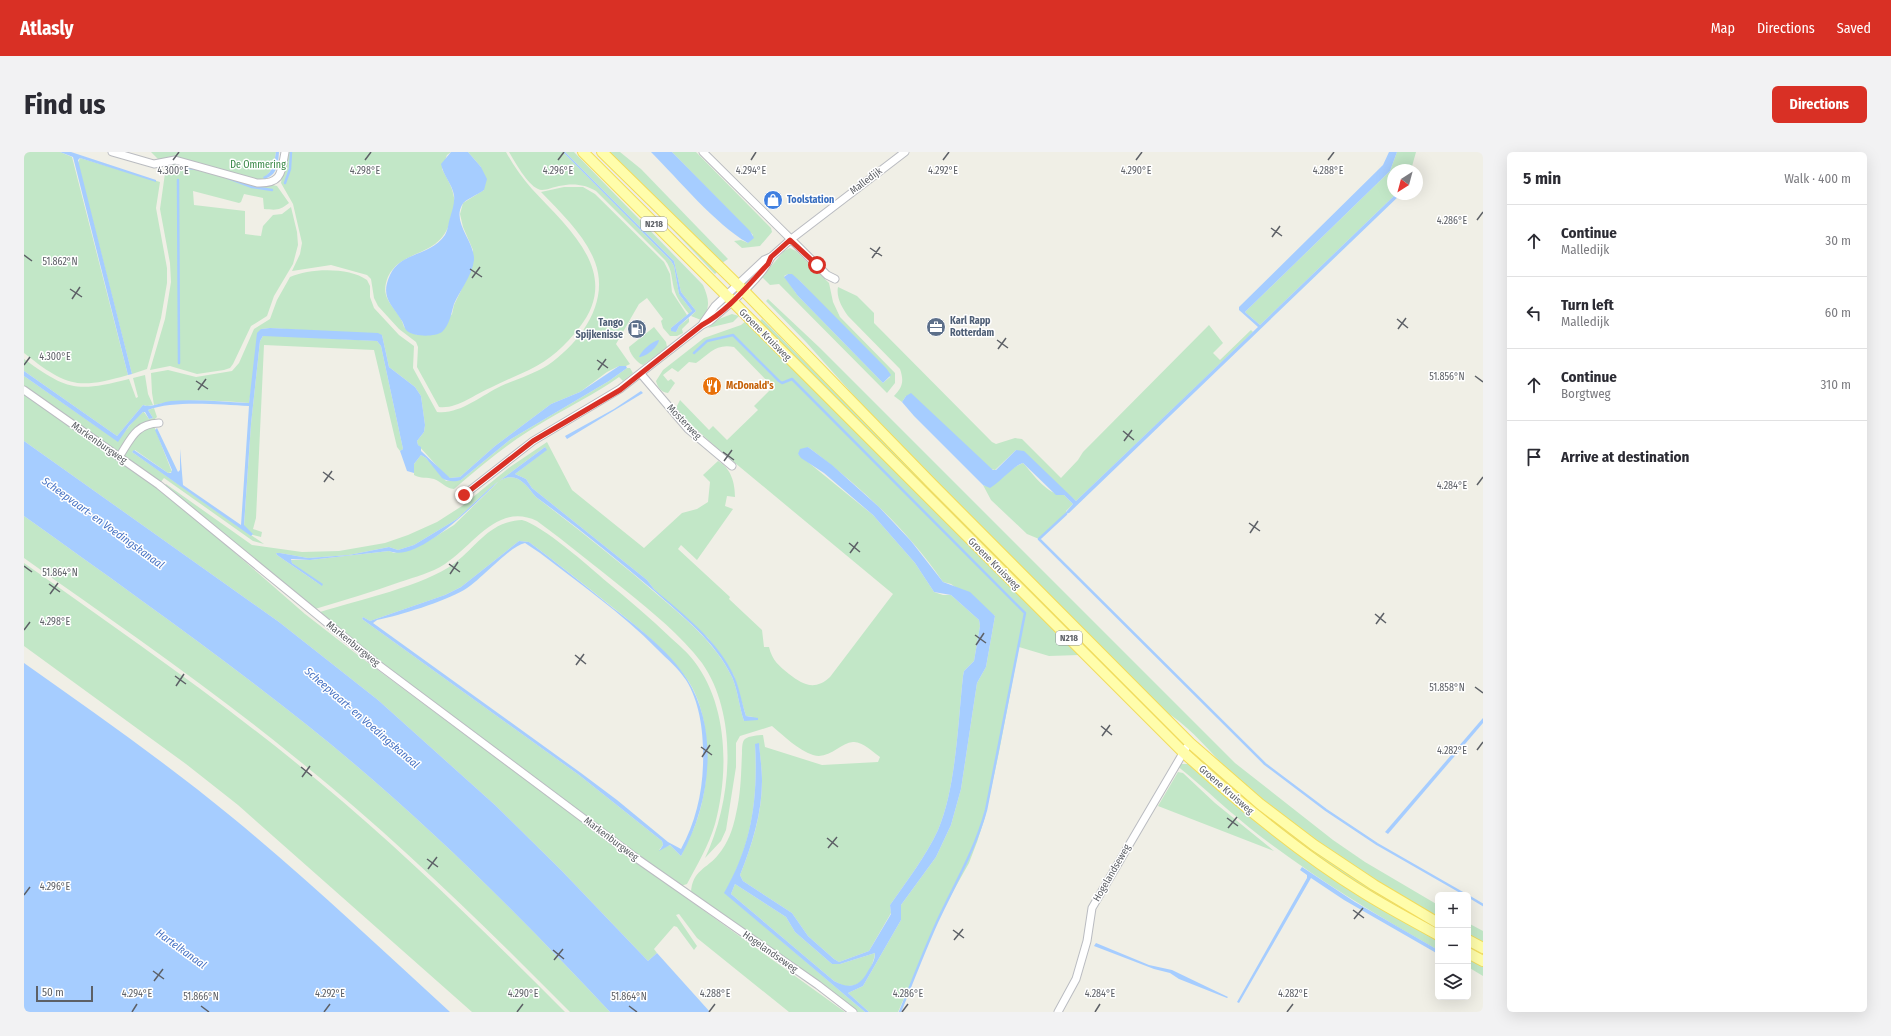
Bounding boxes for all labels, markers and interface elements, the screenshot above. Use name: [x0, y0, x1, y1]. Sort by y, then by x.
text: Atlasly: [20, 17, 74, 40]
text: Map: [1711, 20, 1735, 37]
text: Directions: [1757, 20, 1815, 37]
text: Saved: [1837, 20, 1871, 37]
button: Directions: [1772, 86, 1867, 123]
text: Find us: [24, 88, 106, 121]
park label: De Ommering: [230, 159, 286, 171]
north arrow: [1387, 164, 1423, 200]
text: 4.300°E: [157, 165, 189, 177]
text: 4.298°E: [350, 165, 381, 177]
text: 4.296°E: [543, 165, 574, 177]
text: 4.294°E: [736, 165, 766, 177]
street label: Malledijk: [848, 165, 885, 197]
text: 4.292°E: [928, 165, 958, 177]
text: 4.290°E: [1121, 165, 1152, 177]
text: 4.288°E: [1313, 165, 1344, 177]
text: 5 min: [1523, 168, 1561, 189]
text: Walk · 400 m: [1784, 171, 1851, 186]
shop icon: Toolstation: [762, 189, 784, 211]
place label: Toolstation: [787, 194, 834, 206]
text: 4.286°E: [1437, 215, 1468, 227]
road number: N218: [641, 217, 667, 231]
text: Continue: [1561, 224, 1617, 242]
icon: ahead: [1523, 230, 1545, 252]
text: 30 m: [1825, 233, 1851, 248]
text: Malledijk: [1561, 242, 1609, 257]
text: 51.862°N: [42, 256, 78, 268]
route start: [808, 256, 826, 274]
text: Turn left: [1561, 296, 1614, 314]
icon: left: [1523, 302, 1545, 324]
text: 60 m: [1825, 305, 1851, 320]
street label: Groene Kruisweg: [736, 306, 794, 364]
text: Malledijk: [1561, 314, 1609, 329]
place label: Karl Rapp Rotterdam: [950, 315, 995, 339]
office icon: Karl Rapp Rotterdam: [925, 316, 947, 338]
place label: Tango Spijkenisse: [576, 317, 624, 341]
fuel station icon: Tango Spijkenisse: [626, 318, 648, 340]
text: 4.300°E: [39, 351, 71, 363]
text: Continue: [1561, 368, 1617, 386]
text: 51.856°N: [1429, 371, 1465, 383]
icon: ahead: [1523, 374, 1545, 396]
restaurant icon: McDonald's: [701, 375, 723, 397]
text: 310 m: [1821, 377, 1851, 392]
place label: McDonald's: [726, 380, 774, 392]
text: Borgtweg: [1561, 386, 1611, 401]
street label: Mosterweg: [664, 402, 704, 442]
street label: Markenburgweg: [69, 419, 129, 467]
icon: arrive: [1523, 446, 1545, 468]
text: Arrive at destination: [1561, 448, 1689, 466]
water label: Scheepvaart- en Voedingskanaal: [39, 474, 167, 572]
text: 4.284°E: [1437, 480, 1468, 492]
route end: [455, 486, 473, 504]
street label: Groene Kruisweg: [965, 535, 1023, 593]
text: 51.864°N: [42, 567, 78, 579]
text: 4.298°E: [40, 616, 71, 628]
street label: Markenburgweg: [324, 619, 382, 669]
road number: N218: [1056, 631, 1082, 645]
water label: Scheepvaart- en Voedingskanaal: [301, 664, 422, 771]
text: 51.858°N: [1429, 682, 1465, 694]
text: 4.282°E: [1437, 745, 1467, 757]
street label: Groene Kruisweg: [1196, 763, 1256, 817]
street label: Markenburgweg: [581, 815, 641, 864]
street label: Hogelandseweg: [1091, 842, 1133, 904]
text: 4.296°E: [40, 881, 71, 893]
map controls: [1435, 892, 1471, 1000]
button: +: [1435, 892, 1471, 928]
water label: Hartelkanaal: [153, 926, 209, 972]
button: −: [1435, 928, 1471, 964]
street label: Hogelandseweg: [740, 929, 800, 976]
button: layers: [1435, 964, 1471, 1000]
scale bar: [36, 984, 93, 1003]
text: 50 m: [42, 986, 64, 999]
text: 4.294°E: [122, 988, 152, 1000]
text: 4.292°E: [315, 988, 345, 1000]
text: 4.290°E: [508, 988, 539, 1000]
text: 4.288°E: [700, 988, 731, 1000]
text: 4.286°E: [893, 988, 924, 1000]
text: 4.284°E: [1085, 988, 1116, 1000]
text: 4.282°E: [1278, 988, 1308, 1000]
text: 51.866°N: [183, 991, 219, 1003]
text: 51.864°N: [611, 991, 647, 1003]

